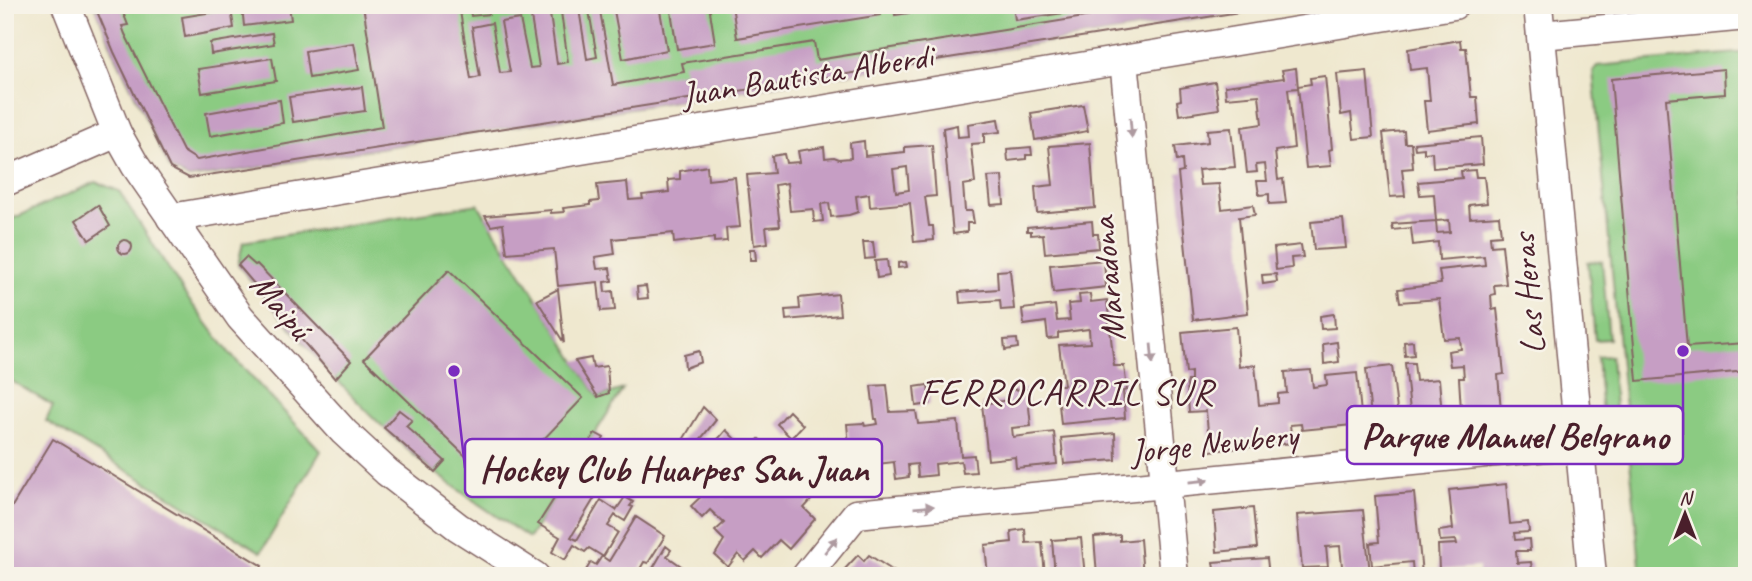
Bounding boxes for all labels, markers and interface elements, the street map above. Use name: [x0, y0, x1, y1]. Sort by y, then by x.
street label: Juan Bautista Alberdi: [676, 32, 940, 117]
one-way arrow: [1126, 117, 1137, 139]
street label: Maradona: [1080, 212, 1136, 343]
street label: Las Heras: [1500, 229, 1556, 356]
street label: Maipú: [240, 263, 324, 351]
one-way arrow: [1147, 343, 1158, 365]
district label: FERROCARRIL SUR: [920, 368, 1216, 415]
callout: Parque Manuel Belgrano: [1347, 406, 1683, 464]
street label: Jorge Newbery: [1126, 412, 1303, 474]
text: Parque Manuel Belgrano: [1361, 412, 1671, 459]
callout: Hockey Club Huarpes San Juan: [465, 439, 882, 497]
text: Hockey Club Huarpes San Juan: [479, 445, 870, 492]
one-way arrow: [1189, 475, 1211, 486]
north arrow: [1650, 480, 1720, 550]
text: N: [1679, 486, 1694, 510]
one-way arrow: [913, 502, 935, 513]
one-way arrow: [823, 536, 838, 553]

